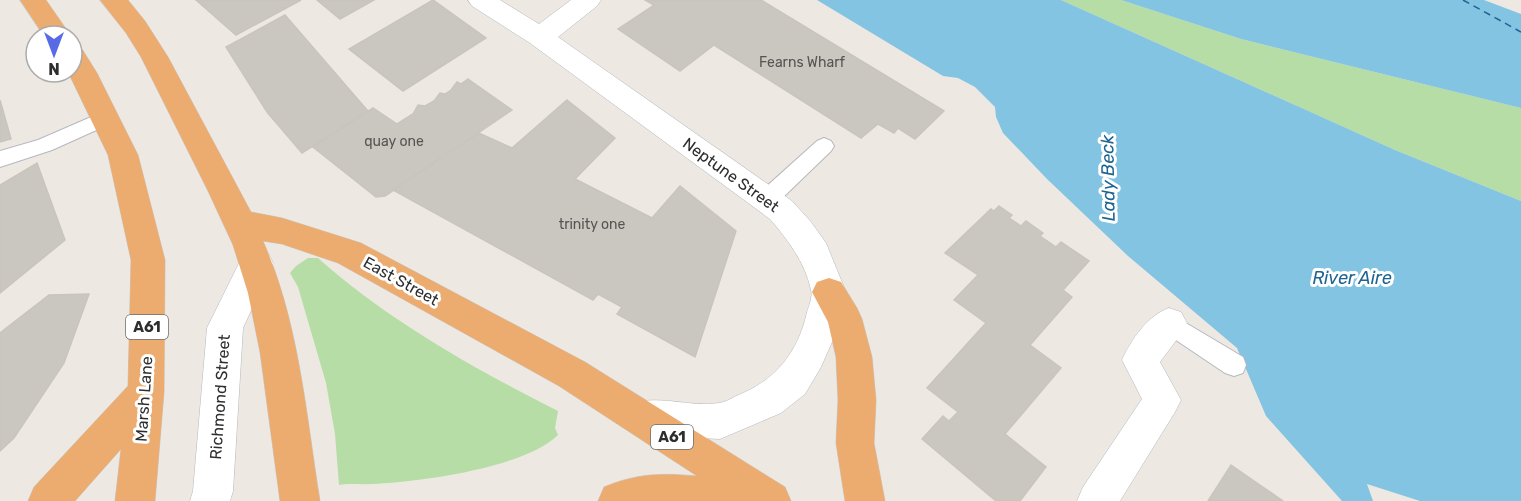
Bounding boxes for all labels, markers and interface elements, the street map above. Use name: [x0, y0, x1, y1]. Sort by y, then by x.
north arrow: [24, 24, 84, 84]
house number: Fearns Wharf: [759, 54, 846, 71]
text: N: [48, 59, 60, 78]
house number: quay one: [364, 133, 424, 150]
street label: Neptune Street: [679, 134, 783, 216]
water label: Lady Beck: [1096, 134, 1120, 221]
house number: trinity one: [559, 216, 625, 233]
street label: East Street: [360, 253, 442, 309]
water label: River Aire: [1312, 267, 1392, 289]
road number: A61: [126, 315, 168, 339]
street label: Richmond Street: [206, 334, 234, 460]
street label: Marsh Lane: [132, 355, 156, 443]
road number: A61: [651, 425, 693, 449]

